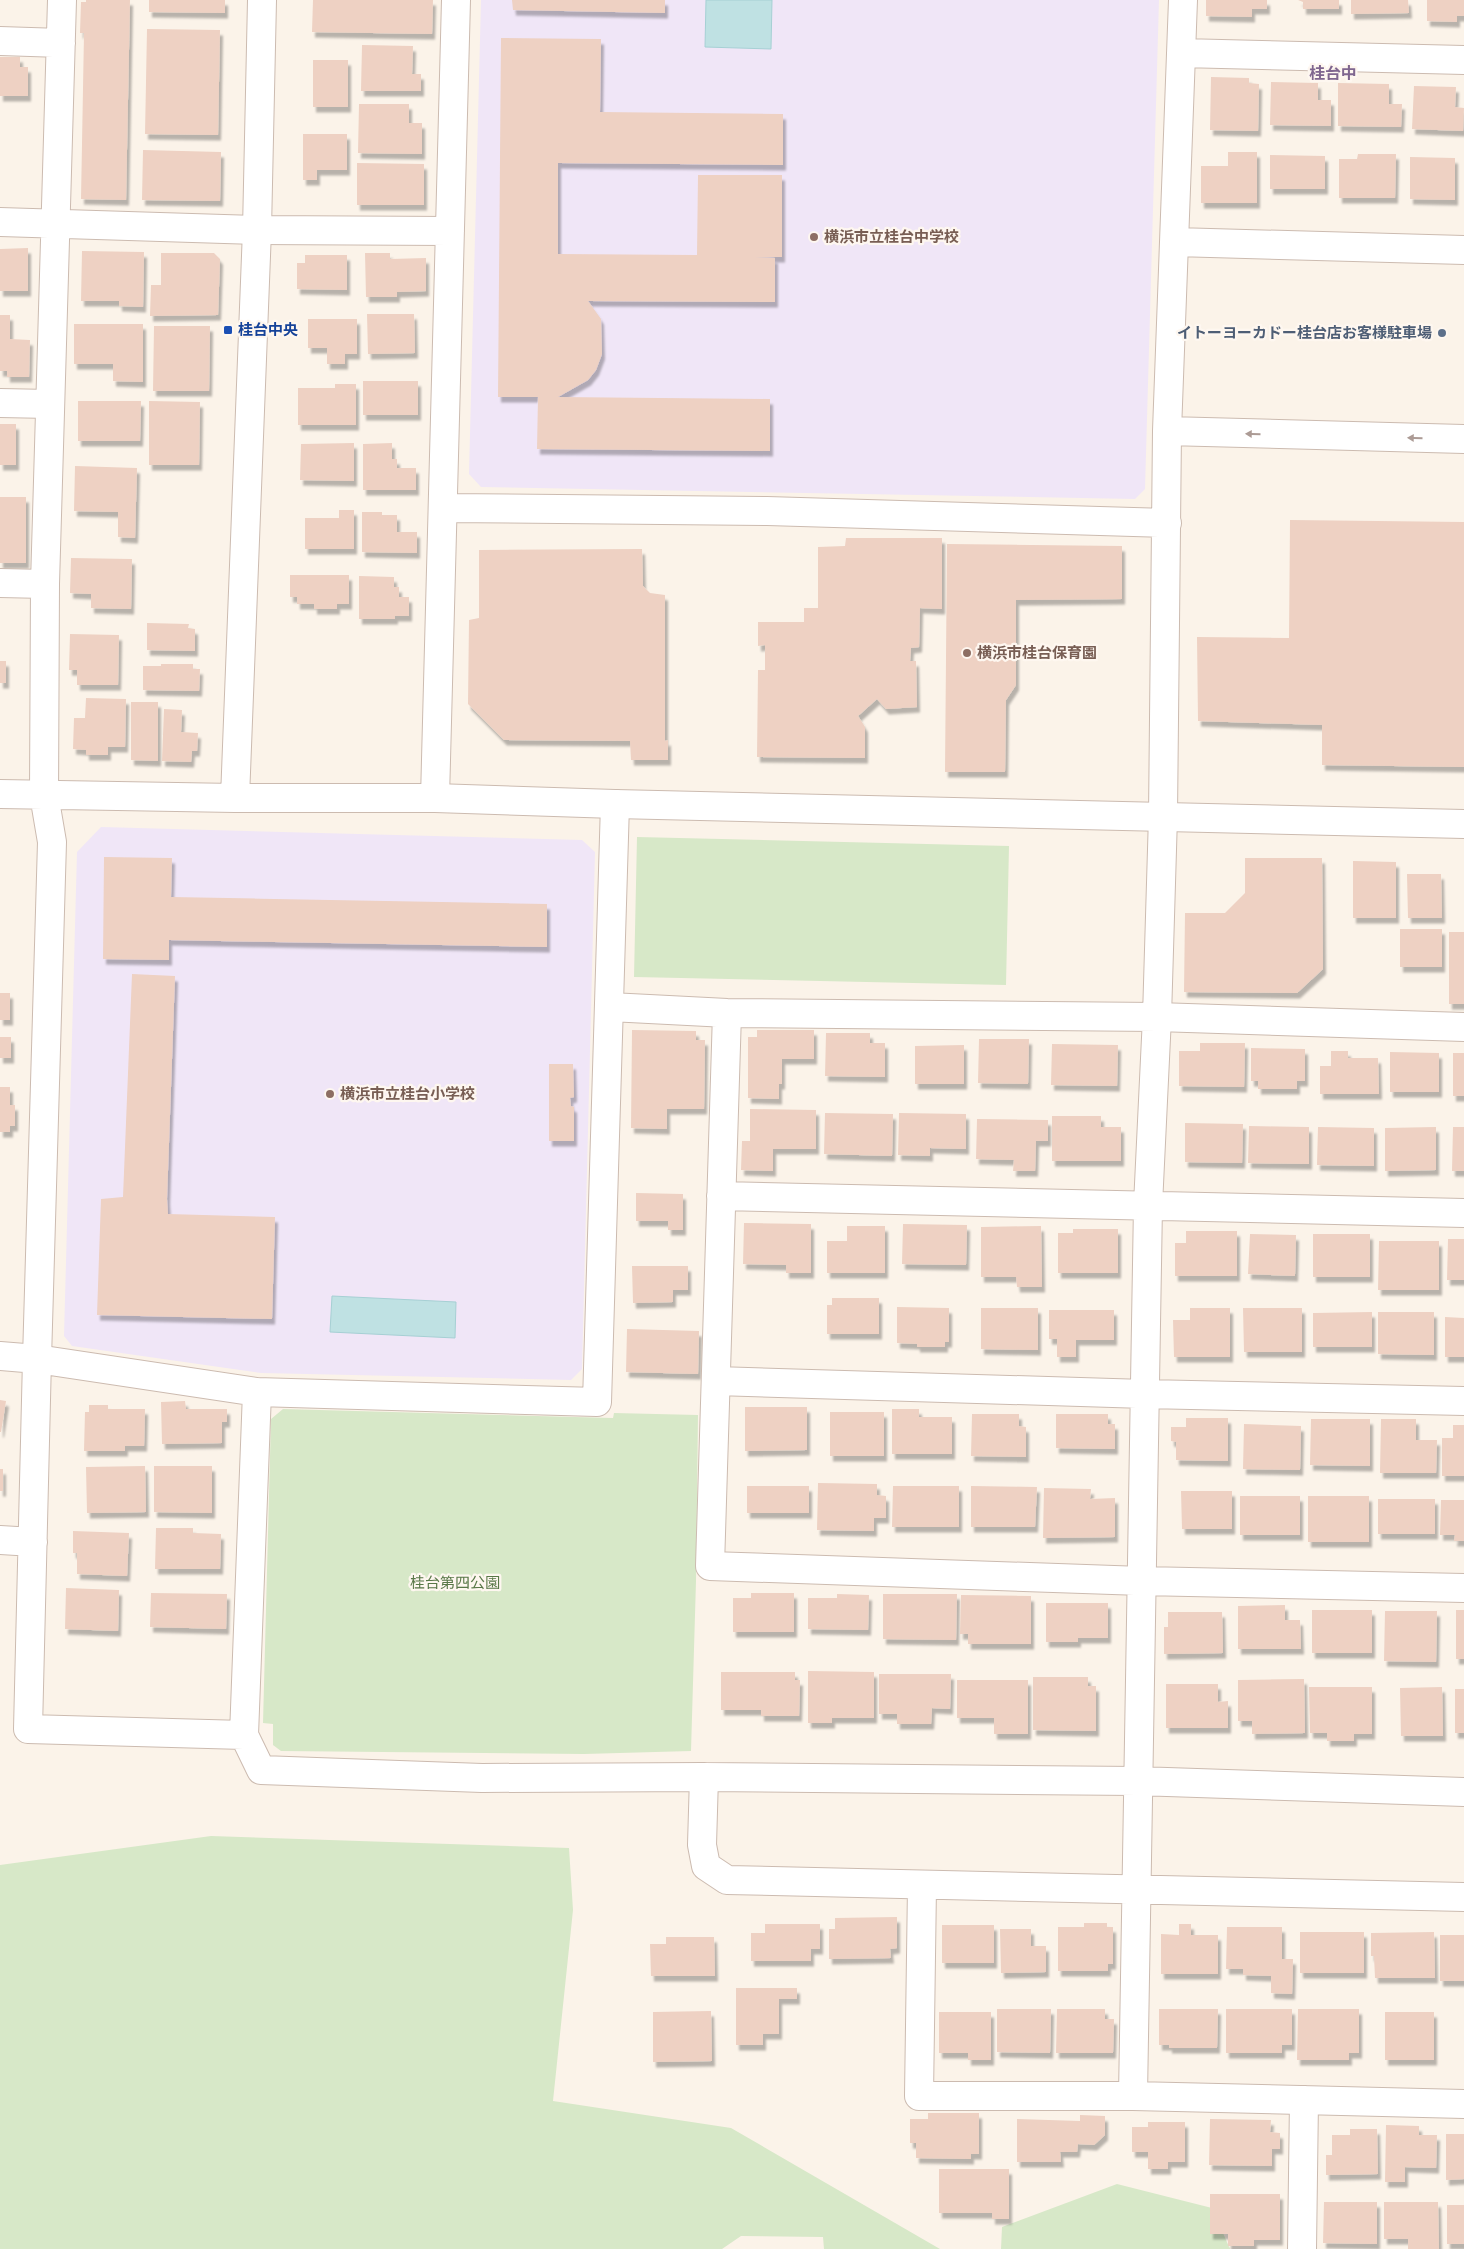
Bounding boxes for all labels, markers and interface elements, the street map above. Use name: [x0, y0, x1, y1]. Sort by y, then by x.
district label: 桂台中: [1309, 64, 1357, 83]
place label: 横浜市立桂台中学校: [824, 228, 959, 246]
marker: 横浜市立桂台中学校: [808, 231, 820, 243]
place label: 桂台中央: [238, 321, 298, 339]
marker: 桂台中央: [222, 324, 234, 336]
place label: イトーヨーカドー桂台店お客様駐車場: [1177, 324, 1432, 342]
marker: イトーヨーカドー桂台店お客様駐車場: [1436, 327, 1448, 339]
one-way arrow: [1245, 429, 1261, 437]
one-way arrow: [1407, 433, 1423, 441]
place label: 横浜市桂台保育園: [977, 644, 1097, 662]
marker: 横浜市桂台保育園: [961, 647, 973, 659]
place label: 横浜市立桂台小学校: [340, 1085, 475, 1103]
marker: 横浜市立桂台小学校: [324, 1088, 336, 1100]
park label: 桂台第四公園: [410, 1574, 500, 1592]

